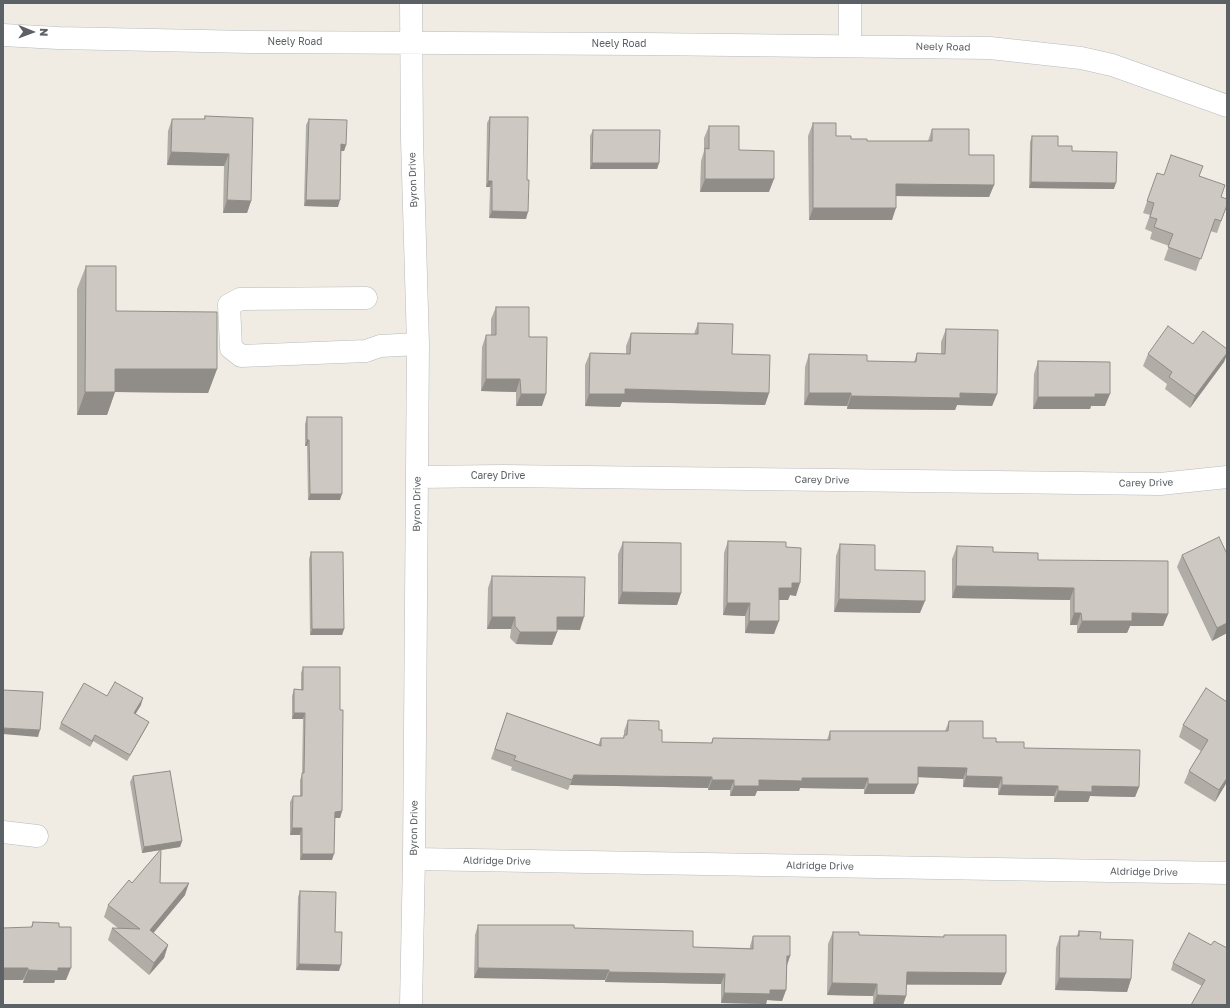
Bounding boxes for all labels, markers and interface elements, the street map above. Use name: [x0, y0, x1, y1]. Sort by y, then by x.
north arrow: [12, 12, 52, 52]
text: N: [38, 28, 51, 37]
street label: Neely Road: [268, 36, 322, 48]
street label: Neely Road: [592, 38, 646, 50]
street label: Neely Road: [915, 41, 971, 53]
street label: Byron Drive: [406, 152, 420, 208]
street label: Carey Drive: [471, 470, 525, 482]
street label: Carey Drive: [795, 474, 849, 486]
street label: Byron Drive: [411, 476, 423, 532]
street label: Carey Drive: [1119, 477, 1173, 489]
street label: Byron Drive: [408, 800, 420, 856]
street label: Aldridge Drive: [463, 854, 531, 868]
street label: Aldridge Drive: [786, 859, 854, 873]
street label: Aldridge Drive: [1110, 865, 1178, 879]

